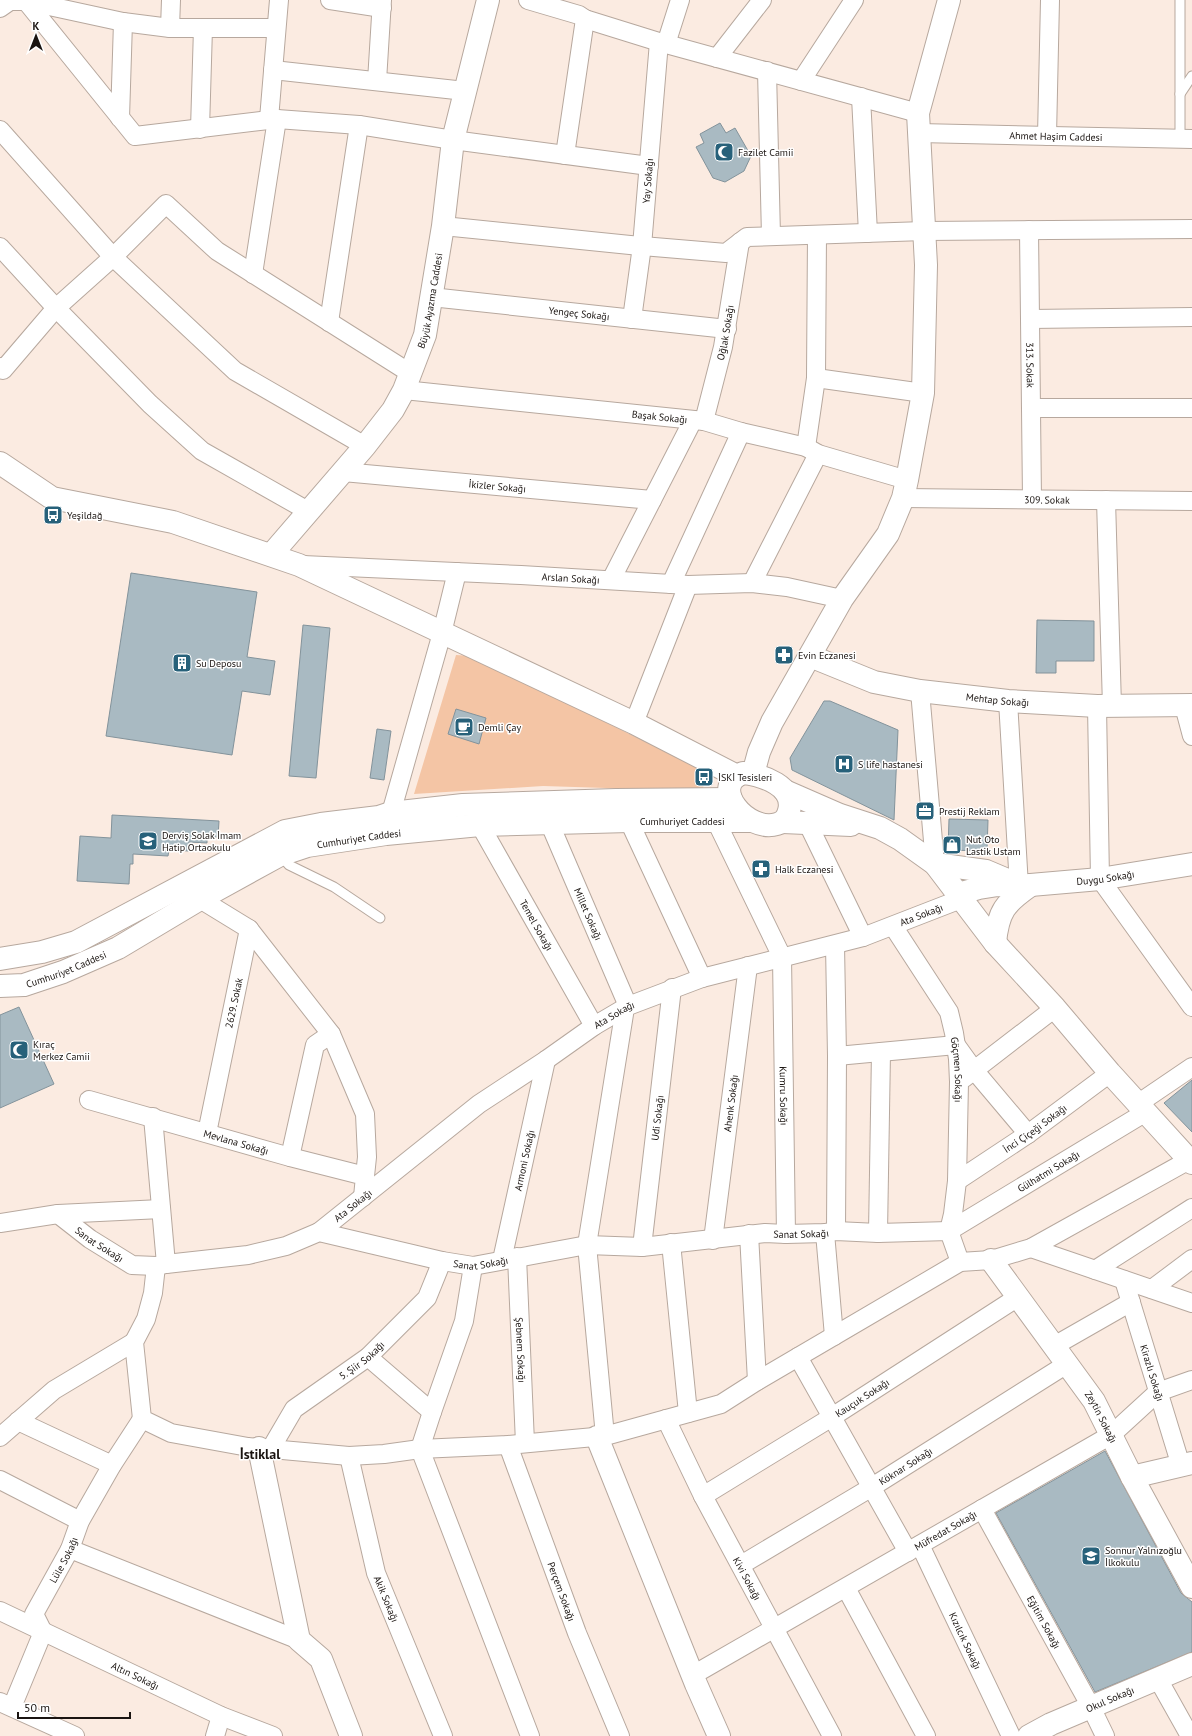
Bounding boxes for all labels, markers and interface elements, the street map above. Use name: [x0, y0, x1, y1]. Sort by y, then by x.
north arrow: [16, 16, 56, 56]
text: K: [33, 19, 40, 33]
street label: Ahmet Haşim Caddesi: [1009, 128, 1103, 144]
mosque icon: Fazilet Camii: [713, 141, 735, 163]
place label: Fazilet Camii: [738, 146, 793, 159]
street label: Yay Sokağı: [639, 158, 656, 204]
street label: Büyük Ayazma Caddesi: [414, 252, 445, 350]
street label: Yengeç Sokağı: [548, 303, 610, 323]
street label: Oğlak Sokağı: [713, 304, 736, 361]
street label: 313. Sokak: [1024, 342, 1037, 388]
street label: Başak Sokağı: [631, 407, 688, 426]
street label: İkizler Sokağı: [468, 477, 527, 495]
street label: 309. Sokak: [1024, 493, 1070, 506]
bus stop icon: Yeşildağ: [42, 504, 64, 526]
place label: Yeşildağ: [67, 509, 102, 522]
street label: Arslan Sokağı: [541, 570, 600, 586]
pharmacy icon: Evin Eczanesi: [773, 644, 795, 666]
place label: Evin Eczanesi: [798, 649, 856, 662]
building icon: Su Deposu: [171, 652, 193, 674]
place label: Su Deposu: [196, 657, 241, 670]
street label: Mehtap Sokağı: [965, 690, 1030, 709]
cafe icon: Demli Çay: [453, 716, 475, 738]
place label: Demli Çay: [478, 721, 522, 734]
hospital icon: S life hastanesi: [833, 753, 855, 775]
place label: S life hastanesi: [858, 758, 923, 771]
bus stop icon: İSKİ Tesisleri: [693, 766, 715, 788]
place label: İSKİ Tesisleri: [718, 771, 772, 784]
office icon: Prestij Reklam: [914, 800, 936, 822]
place label: Prestij Reklam: [939, 805, 1000, 818]
street label: Cumhuriyet Caddesi: [640, 815, 725, 828]
street label: Cumhuriyet Caddesi: [316, 826, 402, 851]
place label: Derviş Solak İmam Hatip Ortaokulu: [162, 829, 241, 854]
school or university icon: Derviş Solak İmam Hatip Ortaokulu: [137, 830, 159, 852]
place label: Nut Oto Lastik Ustam: [966, 833, 1021, 858]
shop icon: Nut Oto Lastik Ustam: [941, 834, 963, 856]
pharmacy icon: Halk Eczanesi: [750, 858, 772, 880]
place label: Halk Eczanesi: [775, 863, 833, 876]
street label: Duygu Sokağı: [1076, 867, 1135, 888]
street label: Millet Sokağı: [571, 886, 605, 942]
street label: Temel Sokağı: [517, 897, 556, 953]
street label: Ata Sokağı: [898, 900, 945, 929]
street label: Cumhuriyet Caddesi: [24, 947, 108, 990]
street label: 2629. Sokak: [222, 976, 246, 1029]
street label: Ata Sokağı: [591, 998, 636, 1031]
street label: Göçmen Sokağı: [948, 1036, 966, 1103]
place label: Kıraç Merkez Camii: [33, 1038, 90, 1063]
mosque icon: Kıraç Merkez Camii: [8, 1039, 30, 1061]
street label: Kumru Sokağı: [777, 1066, 791, 1126]
street label: Ahenk Sokağı: [720, 1074, 741, 1133]
street label: Udi Sokağı: [648, 1094, 666, 1141]
street label: İnci Çiçeği Sokağı: [1000, 1101, 1069, 1155]
street label: Mevlana Sokağı: [202, 1126, 270, 1157]
street label: Armoni Sokağı: [511, 1129, 537, 1192]
street label: Gülhatmi Sokağı: [1015, 1147, 1082, 1195]
street label: Ata Sokağı: [331, 1186, 374, 1224]
street label: Sanat Sokağı: [73, 1223, 126, 1265]
street label: Sanat Sokağı: [773, 1226, 830, 1241]
street label: Sanat Sokağı: [452, 1253, 509, 1273]
street label: Şebnem Sokağı: [513, 1317, 529, 1383]
street label: 5. Şiir Sokağı: [336, 1338, 387, 1382]
street label: Kirazlı Sokağı: [1138, 1343, 1167, 1403]
street label: Kauçuk Sokağı: [833, 1375, 892, 1420]
street label: Zeytin Sokağı: [1082, 1388, 1120, 1445]
street label: Köknar Sokağı: [876, 1444, 935, 1488]
district label: İstiklal: [240, 1445, 281, 1463]
street label: Müfredat Sokağı: [912, 1507, 979, 1553]
street label: Lüle Sokağı: [46, 1535, 80, 1585]
place label: Sonnur Yalnızoğlu İlkokulu: [1105, 1544, 1182, 1569]
school or university icon: Sonnur Yalnızoğlu İlkokulu: [1080, 1545, 1102, 1567]
street label: Kivi Sokağı: [730, 1554, 764, 1602]
street label: Perçem Sokağı: [545, 1560, 579, 1623]
street label: Akik Sokağı: [371, 1574, 402, 1624]
street label: Eğitim Sokağı: [1024, 1593, 1064, 1651]
street label: Kızılcık Sokağı: [946, 1610, 985, 1671]
street label: Altın Sokağı: [109, 1658, 162, 1692]
street label: Okul Sokağı: [1084, 1683, 1136, 1715]
scale bar: [18, 1694, 130, 1720]
text: 50 m: [24, 1700, 50, 1715]

